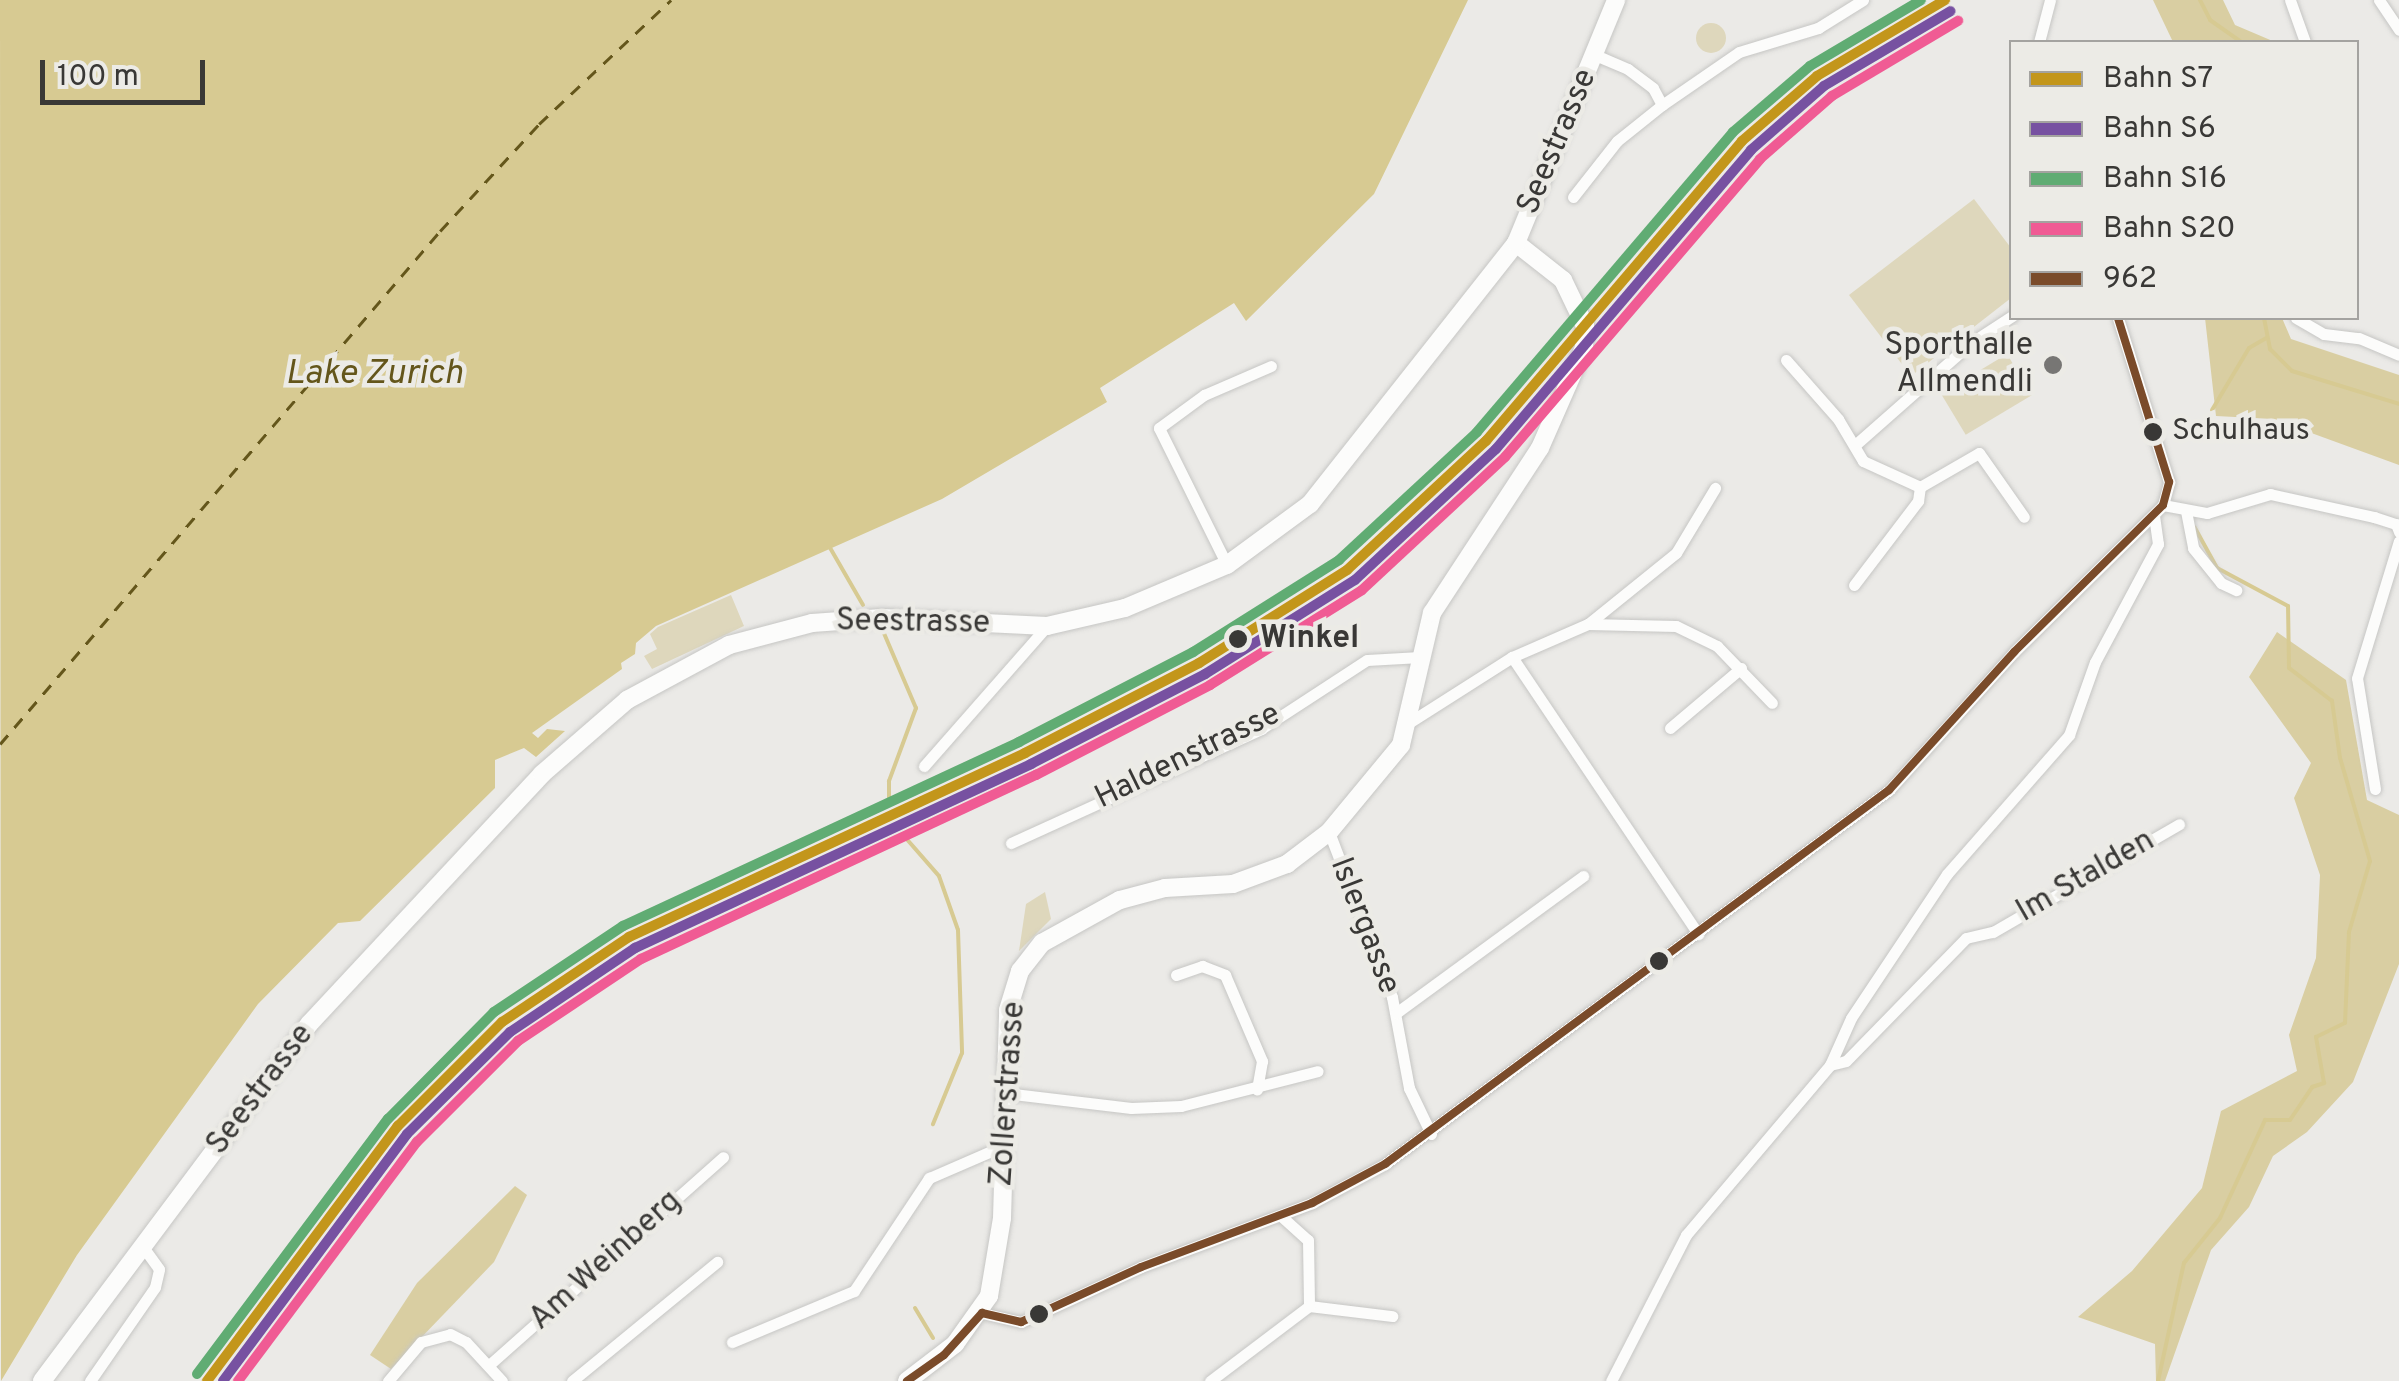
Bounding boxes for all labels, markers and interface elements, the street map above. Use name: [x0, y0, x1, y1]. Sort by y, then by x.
scale bar: [45, 40, 210, 102]
legend: [2009, 40, 2359, 320]
text: 100 m: [57, 59, 139, 96]
text: Bahn S7: [2103, 61, 2213, 98]
street label: Seestrasse: [1510, 63, 1606, 221]
text: Bahn S6: [2103, 111, 2216, 148]
text: Bahn S16: [2103, 161, 2227, 198]
text: Bahn S20: [2103, 211, 2236, 248]
text: 962: [2103, 261, 2157, 298]
place label: Sporthalle Allmendli: [1884, 328, 2033, 403]
water label: Lake Zurich: [285, 353, 463, 395]
marker: Sporthalle Allmendli: [2042, 354, 2064, 376]
place label: Schulhaus: [2172, 414, 2310, 450]
marker: Schulhaus: [2143, 422, 2163, 442]
street label: Seestrasse: [836, 602, 990, 644]
place label: Winkel: [1260, 620, 1359, 658]
marker: Winkel: [1225, 626, 1251, 652]
street label: Haldenstrasse: [1089, 696, 1287, 818]
street label: Im Stalden: [2010, 822, 2162, 932]
street label: Islergasse: [1320, 852, 1408, 1000]
unlabelled marker: [1649, 951, 1669, 971]
street label: Zollerstrasse: [983, 1000, 1035, 1188]
street label: Seestrasse: [199, 1017, 323, 1163]
street label: Am Weinberg: [522, 1183, 690, 1339]
unlabelled marker: [1029, 1304, 1049, 1324]

